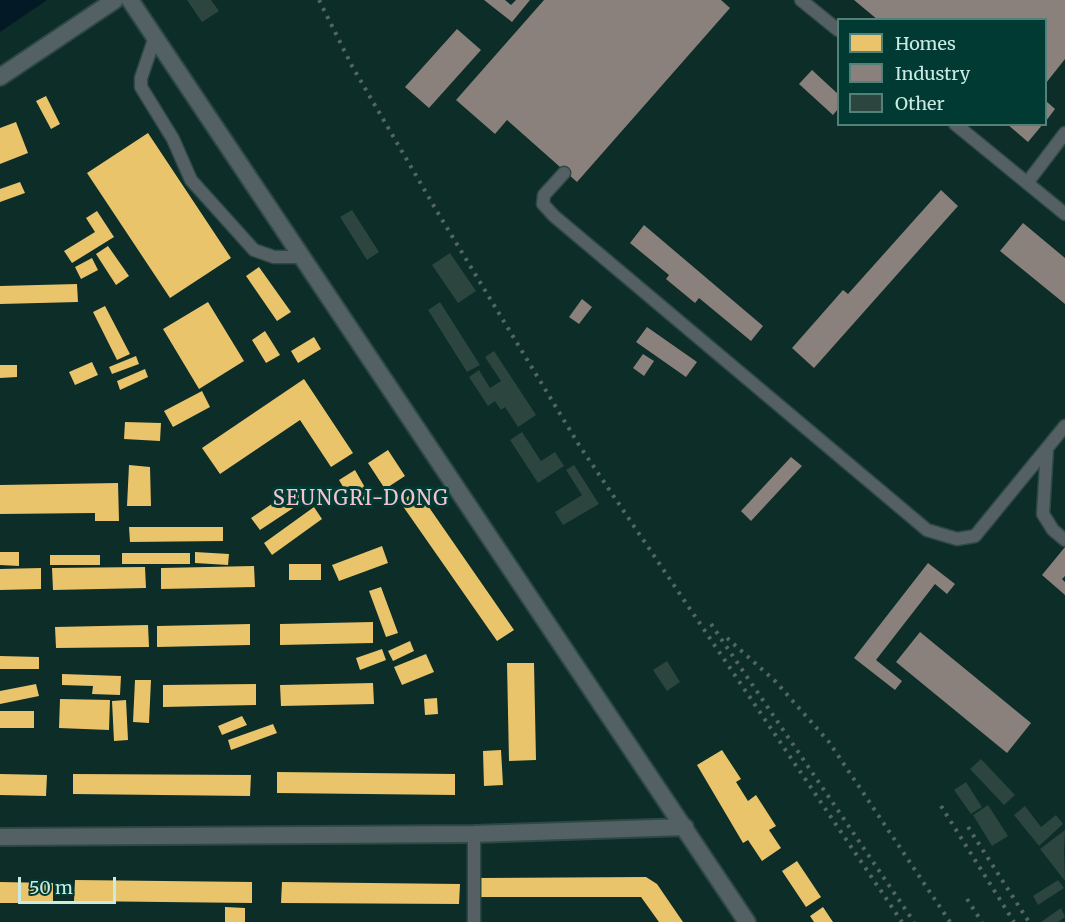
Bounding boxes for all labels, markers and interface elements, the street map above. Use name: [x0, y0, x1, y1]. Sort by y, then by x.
legend: [837, 18, 1047, 126]
text: Homes: [895, 32, 956, 55]
text: Industry: [895, 62, 970, 85]
text: Other: [895, 92, 945, 115]
district label: SEUNGRI-DONG: [273, 487, 449, 511]
scale bar: [21, 865, 118, 903]
text: 50 m: [29, 876, 73, 899]

